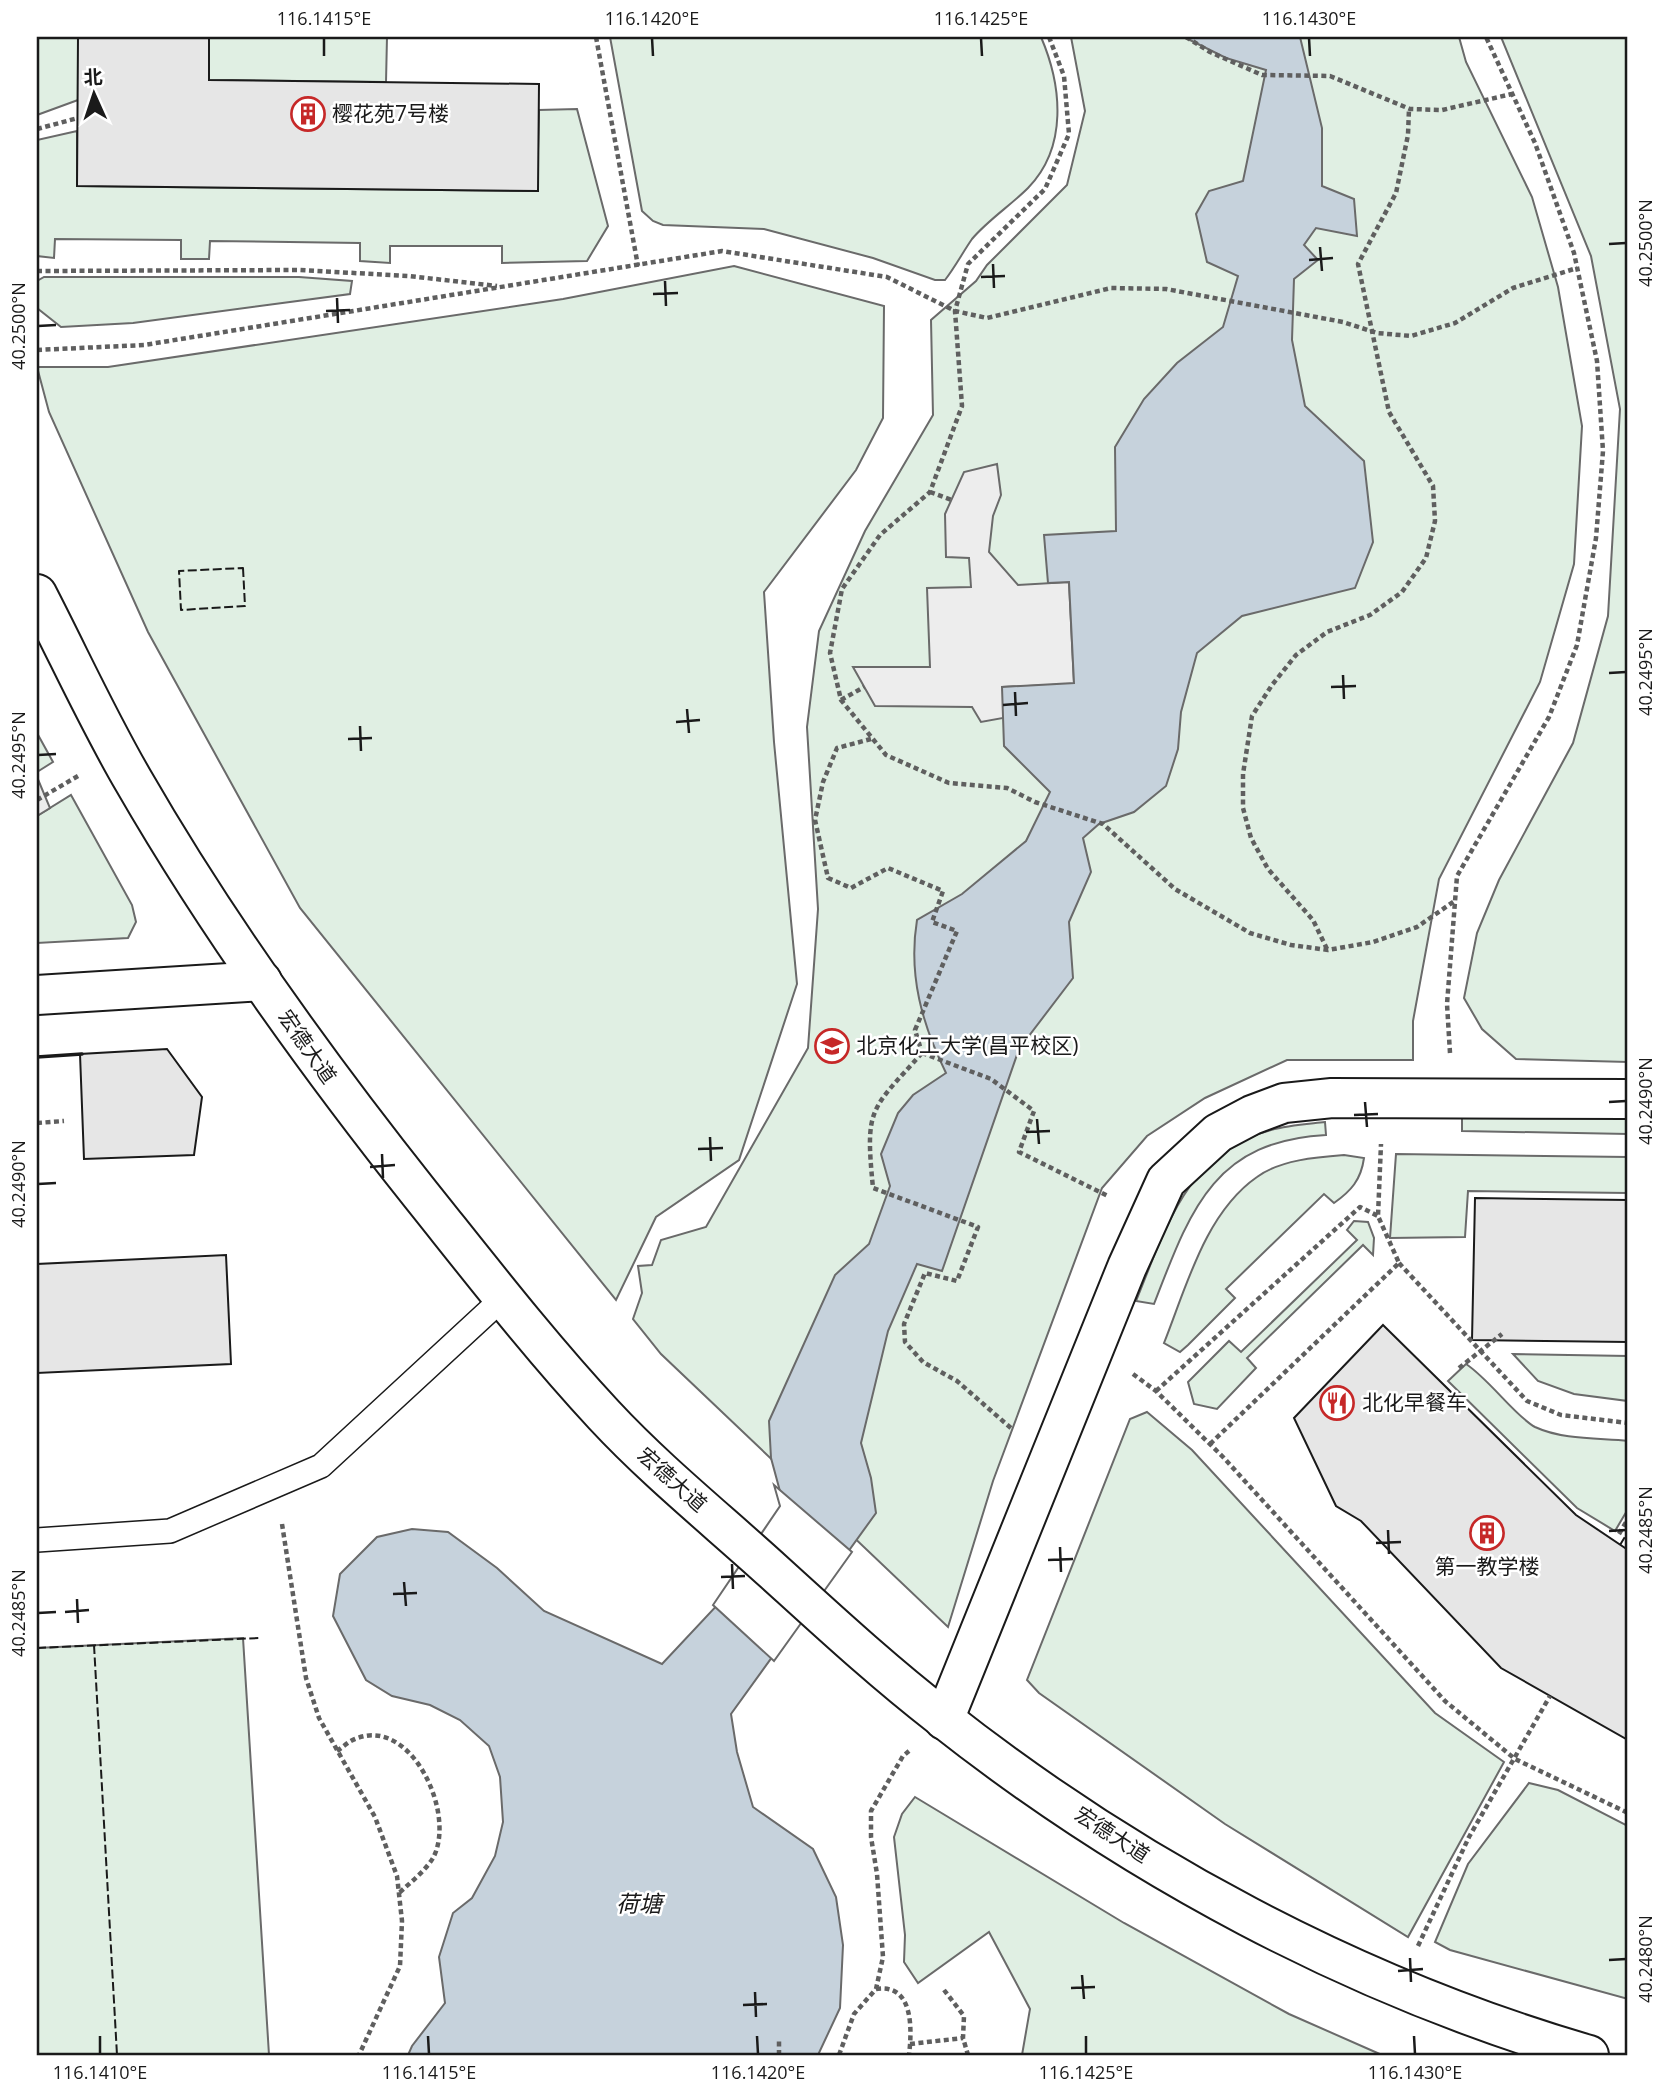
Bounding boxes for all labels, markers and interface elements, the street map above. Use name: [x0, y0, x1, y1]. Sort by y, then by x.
text: 116.1415°E: [277, 6, 371, 30]
text: 116.1420°E: [605, 6, 699, 30]
text: 116.1425°E: [934, 6, 1028, 30]
text: 116.1430°E: [1262, 6, 1356, 30]
north arrow: [60, 60, 130, 130]
text: 北: [83, 64, 103, 91]
building icon: 樱花苑7号楼: [289, 95, 327, 133]
place label: 樱花苑7号楼: [332, 99, 449, 127]
text: 40.2500°N: [1633, 199, 1657, 287]
text: 40.2500°N: [6, 282, 30, 370]
text: 40.2495°N: [1633, 628, 1657, 716]
text: 40.2495°N: [6, 711, 30, 799]
street label: 宏德大道: [272, 1004, 343, 1089]
school or university icon: 北京化工大学(昌平校区): [813, 1027, 851, 1065]
place label: 北京化工大学(昌平校区): [856, 1031, 1078, 1059]
text: 40.2490°N: [1633, 1057, 1657, 1145]
text: 40.2490°N: [6, 1140, 30, 1228]
restaurant icon: 北化早餐车: [1318, 1384, 1356, 1422]
place label: 北化早餐车: [1362, 1388, 1467, 1416]
street label: 宏德大道: [632, 1441, 713, 1518]
text: 40.2485°N: [1633, 1486, 1657, 1574]
building icon: 第一教学楼: [1468, 1514, 1506, 1552]
place label: 第一教学楼: [1435, 1552, 1540, 1580]
text: 40.2485°N: [6, 1569, 30, 1657]
street label: 宏德大道: [1070, 1800, 1155, 1869]
water label: 荷塘: [616, 1887, 666, 1919]
text: 40.2480°N: [1633, 1915, 1657, 2003]
text: 116.1410°E: [53, 2060, 147, 2084]
text: 116.1415°E: [382, 2060, 476, 2084]
text: 116.1420°E: [711, 2060, 805, 2084]
text: 116.1425°E: [1039, 2060, 1133, 2084]
text: 116.1430°E: [1368, 2060, 1462, 2084]

